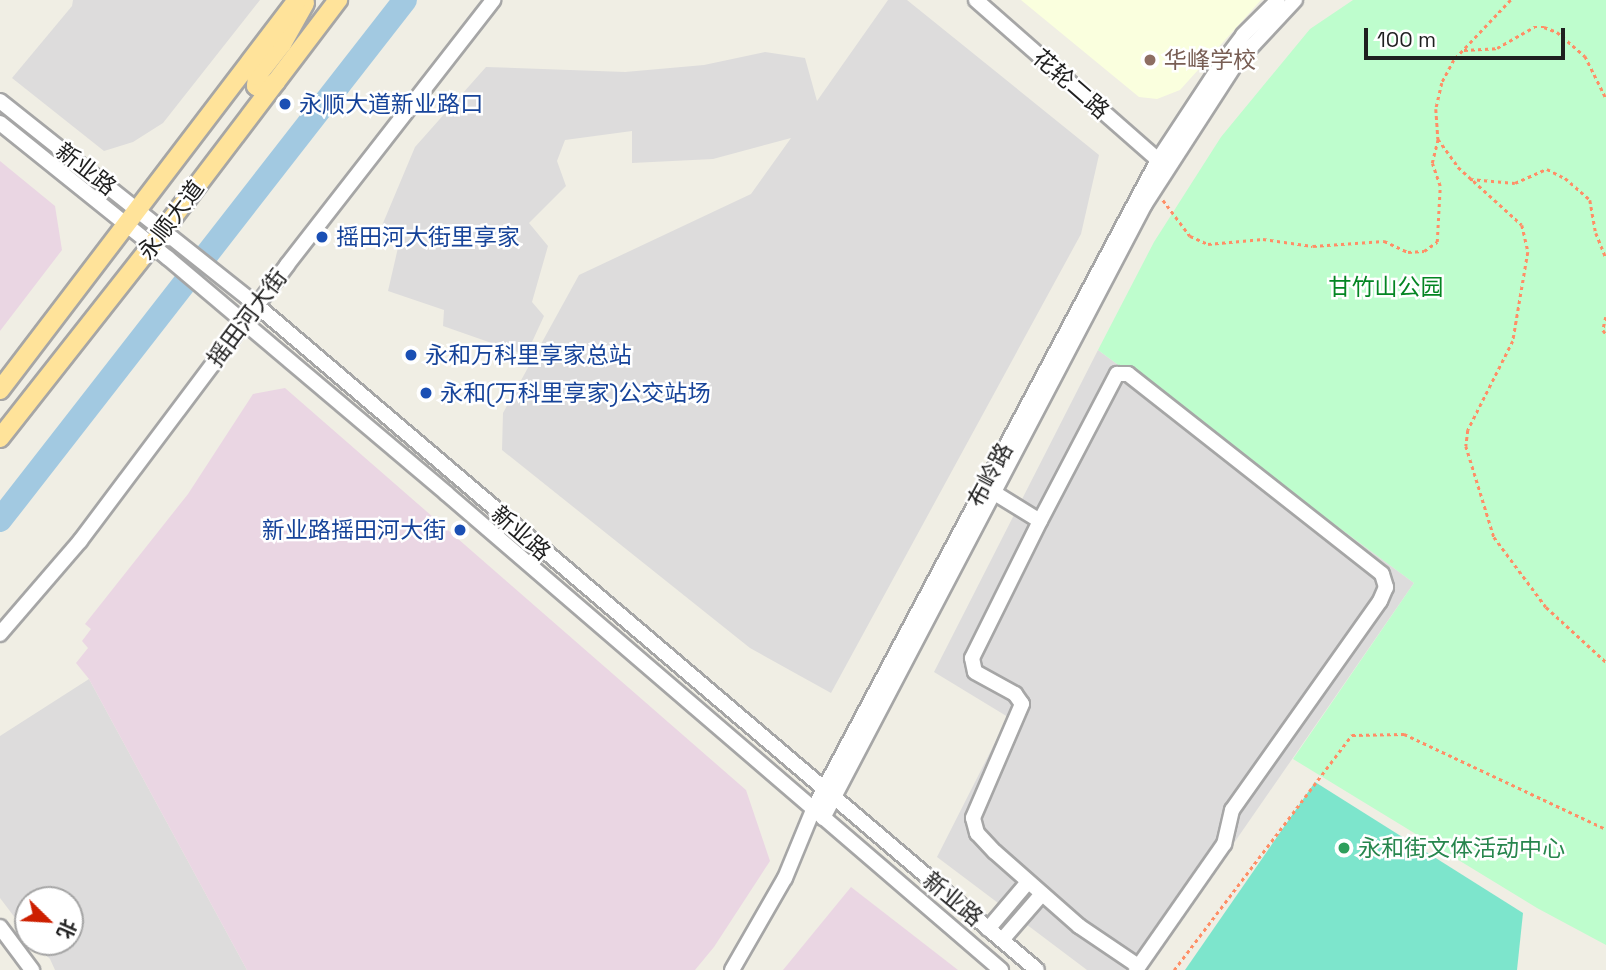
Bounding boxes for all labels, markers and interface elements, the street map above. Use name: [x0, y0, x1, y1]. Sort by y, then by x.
scale bar: [1368, 14, 1569, 58]
text: 100 m: [1377, 26, 1436, 53]
street label: 花轮二路: [1027, 43, 1115, 125]
place label: 华峰学校: [1164, 46, 1256, 74]
marker: 华峰学校: [1142, 52, 1158, 68]
place label: 永顺大道新业路口: [299, 90, 483, 118]
marker: 永顺大道新业路口: [277, 96, 293, 112]
street label: 新业路: [50, 137, 122, 201]
street label: 永顺大道: [132, 175, 210, 265]
place label: 摇田河大街里享家: [336, 223, 520, 251]
marker: 摇田河大街里享家: [314, 229, 330, 245]
street label: 摇田河大街: [201, 264, 293, 372]
park label: 甘竹山公园: [1329, 273, 1443, 301]
place label: 永和万科里享家总站: [425, 341, 632, 369]
marker: 永和万科里享家总站: [403, 347, 419, 363]
place label: 永和(万科里享家)公交站场: [440, 379, 710, 407]
marker: 永和(万科里享家)公交站场: [418, 385, 434, 401]
street label: 布岭路: [962, 438, 1018, 512]
street label: 新业路: [486, 500, 556, 566]
place label: 新业路摇田河大街: [262, 516, 446, 544]
marker: 新业路摇田河大街: [452, 522, 468, 538]
place label: 永和街文体活动中心: [1358, 834, 1565, 862]
marker: 永和街文体活动中心: [1336, 840, 1352, 856]
street label: 新业路: [918, 866, 988, 932]
north arrow: [14, 886, 84, 956]
text: 北: [52, 915, 82, 943]

